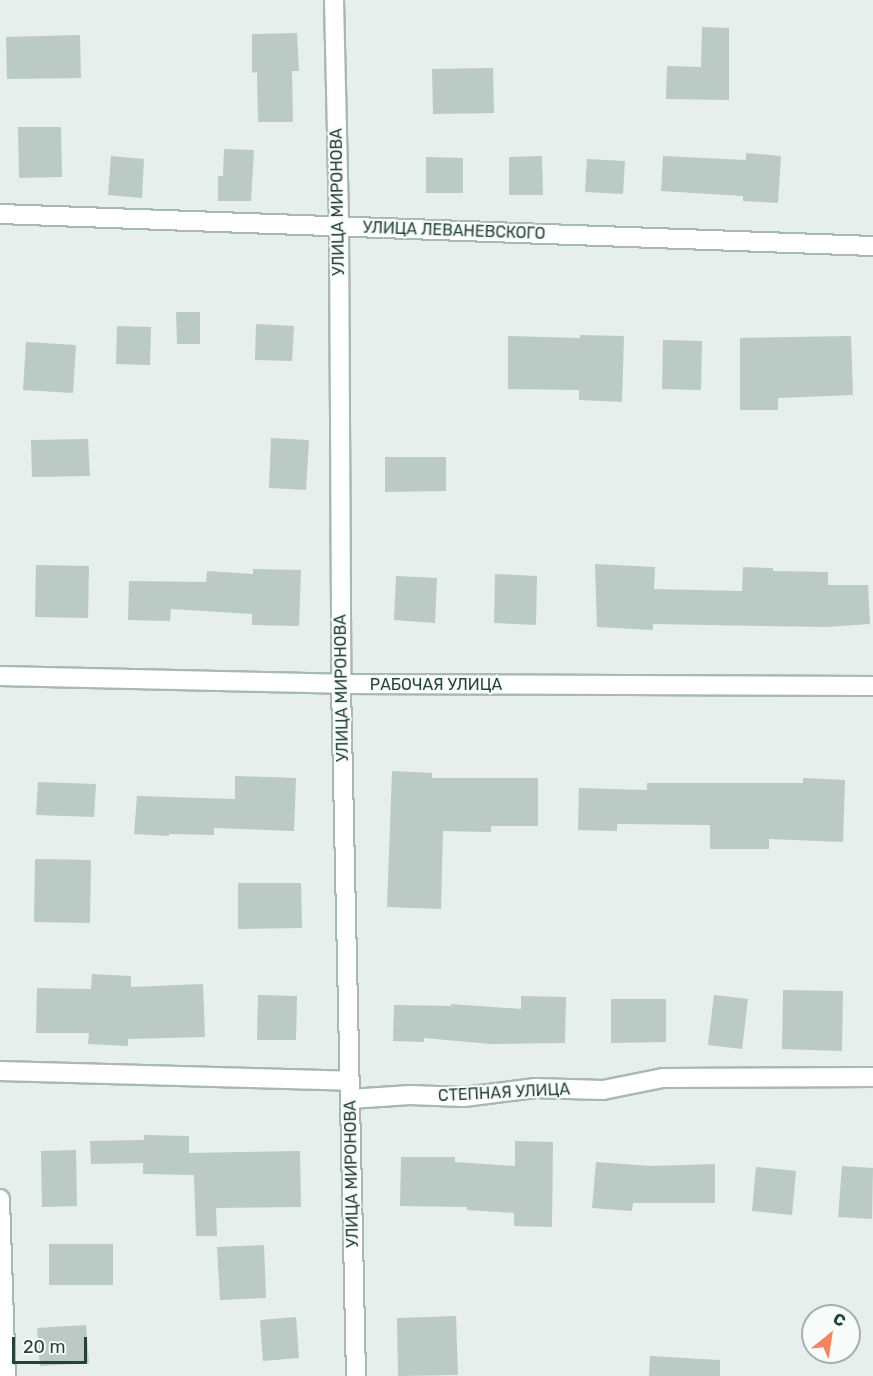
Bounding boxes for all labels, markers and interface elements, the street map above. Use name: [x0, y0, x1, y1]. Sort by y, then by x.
street label: УЛИЦА МИРОНОВА: [327, 128, 349, 276]
street label: УЛИЦА ЛЕВАНЕВСКОГО: [362, 218, 546, 244]
street label: УЛИЦА МИРОНОВА: [331, 614, 353, 762]
street label: РАБОЧАЯ УЛИЦА: [370, 675, 502, 695]
street label: СТЕПНАЯ УЛИЦА: [437, 1080, 571, 1106]
street label: УЛИЦА МИРОНОВА: [341, 1100, 363, 1248]
north arrow: [801, 1304, 861, 1364]
text: С: [830, 1309, 849, 1331]
scale bar: [15, 1325, 90, 1363]
text: 20 m: [23, 1336, 65, 1358]

